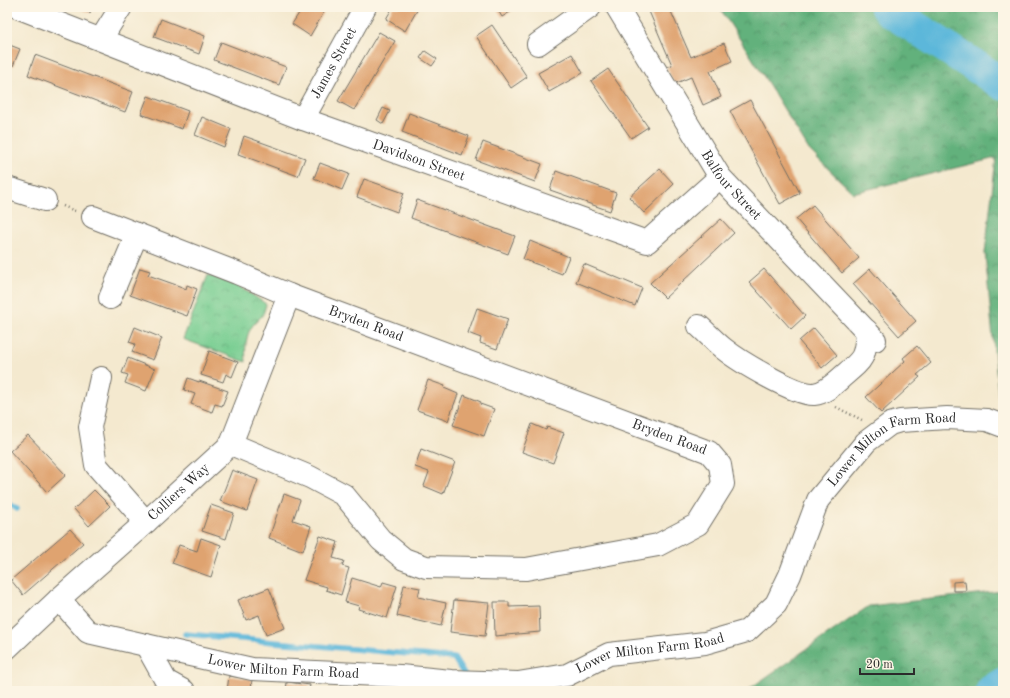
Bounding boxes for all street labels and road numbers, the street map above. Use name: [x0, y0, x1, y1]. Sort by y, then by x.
street label: James Street: [309, 25, 359, 101]
street label: Davidson Street: [370, 137, 467, 183]
street label: Balfour Street: [699, 148, 764, 223]
street label: Bryden Road: [327, 303, 405, 344]
street label: Lower Milton Farm Road: [825, 411, 957, 490]
street label: Bryden Road: [630, 417, 709, 457]
street label: Colliers Way: [145, 460, 213, 523]
street label: Lower Milton Farm Road: [573, 631, 726, 677]
street label: Lower Milton Farm Road: [206, 652, 359, 681]

